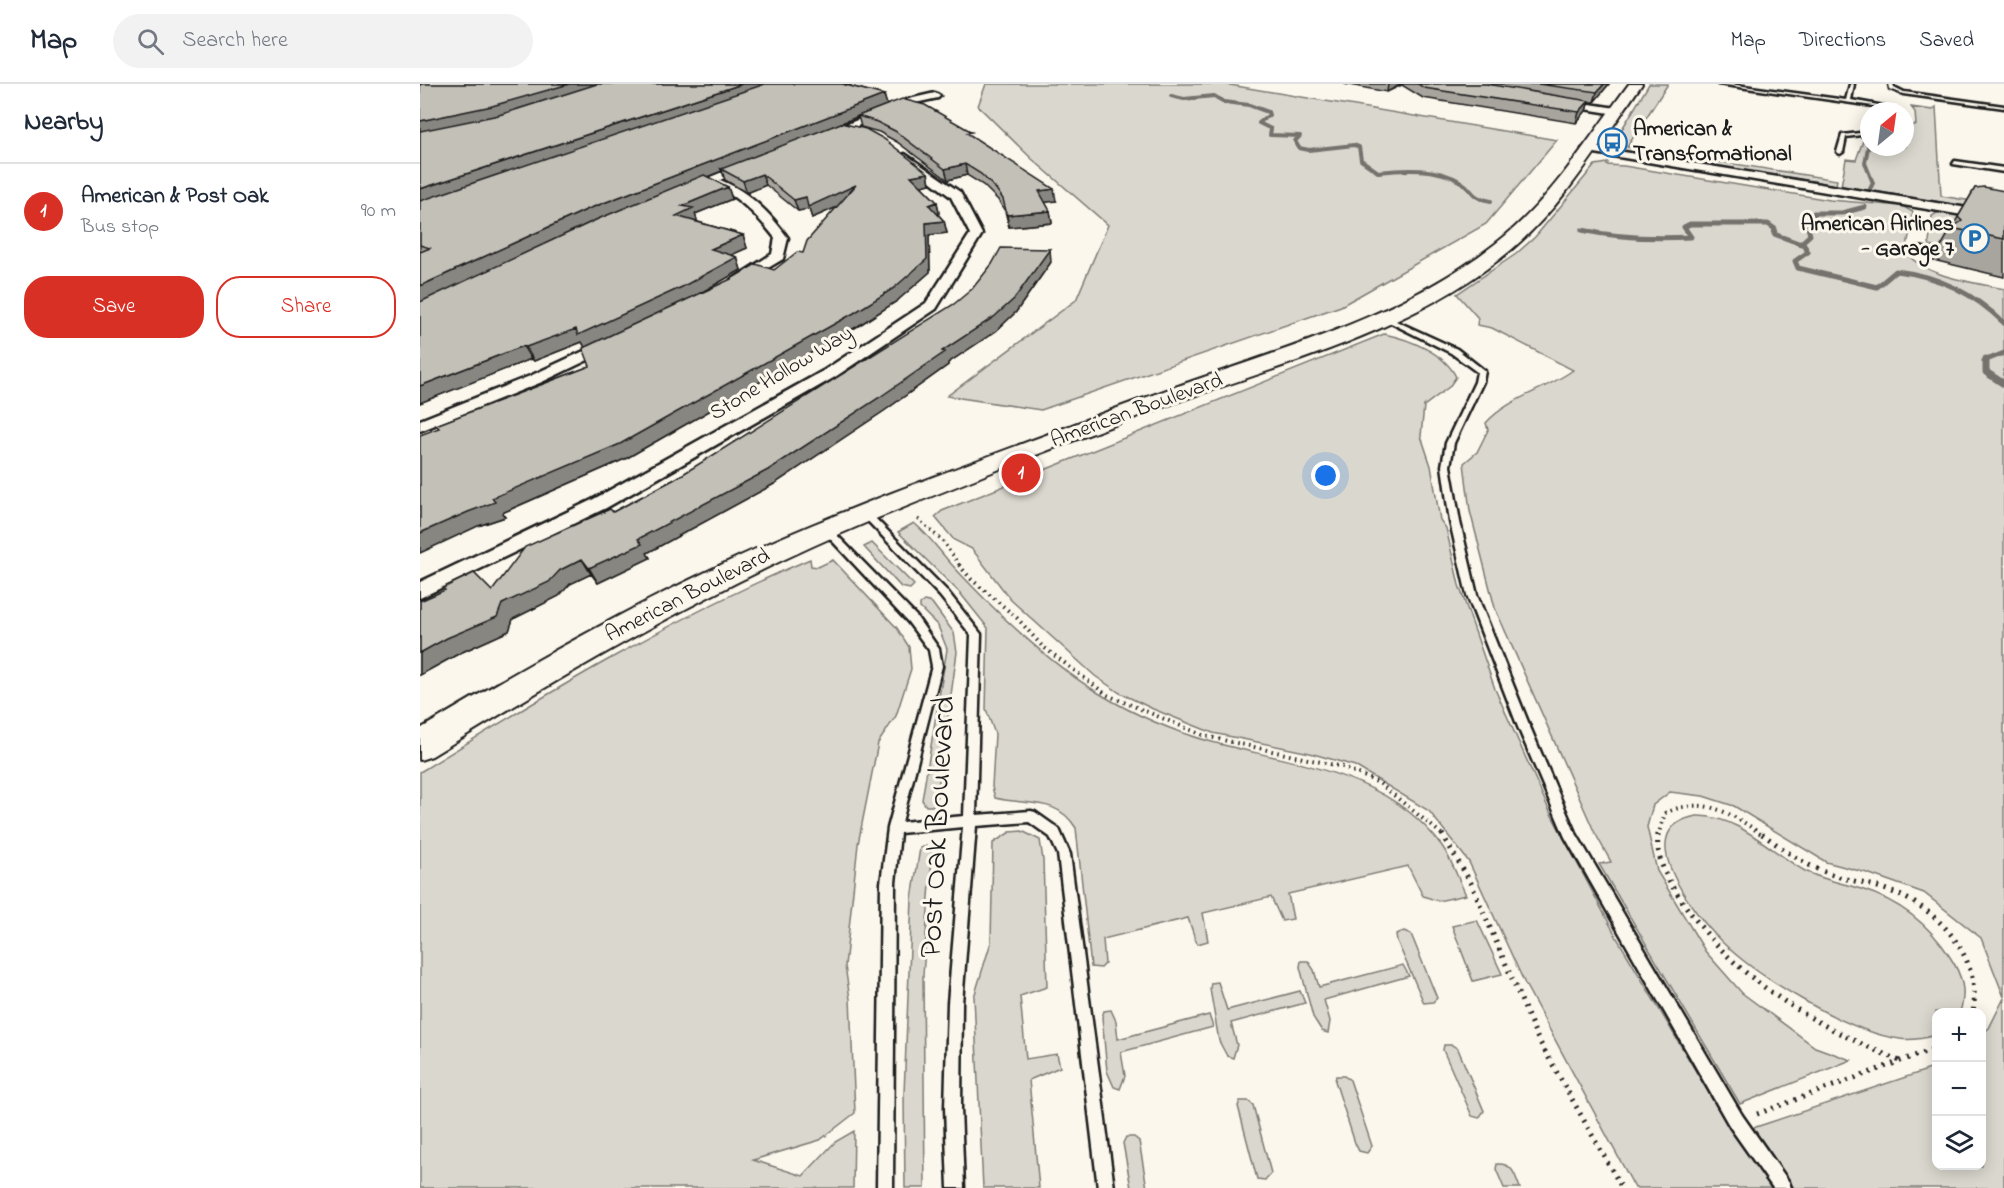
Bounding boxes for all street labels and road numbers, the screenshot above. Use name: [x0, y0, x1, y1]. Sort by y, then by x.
street label: Stone Hollow Way: [704, 318, 860, 430]
street label: American Boulevard: [1046, 365, 1228, 457]
street label: American Boulevard: [600, 541, 776, 651]
street label: Post Oak Boulevard: [909, 695, 969, 959]

